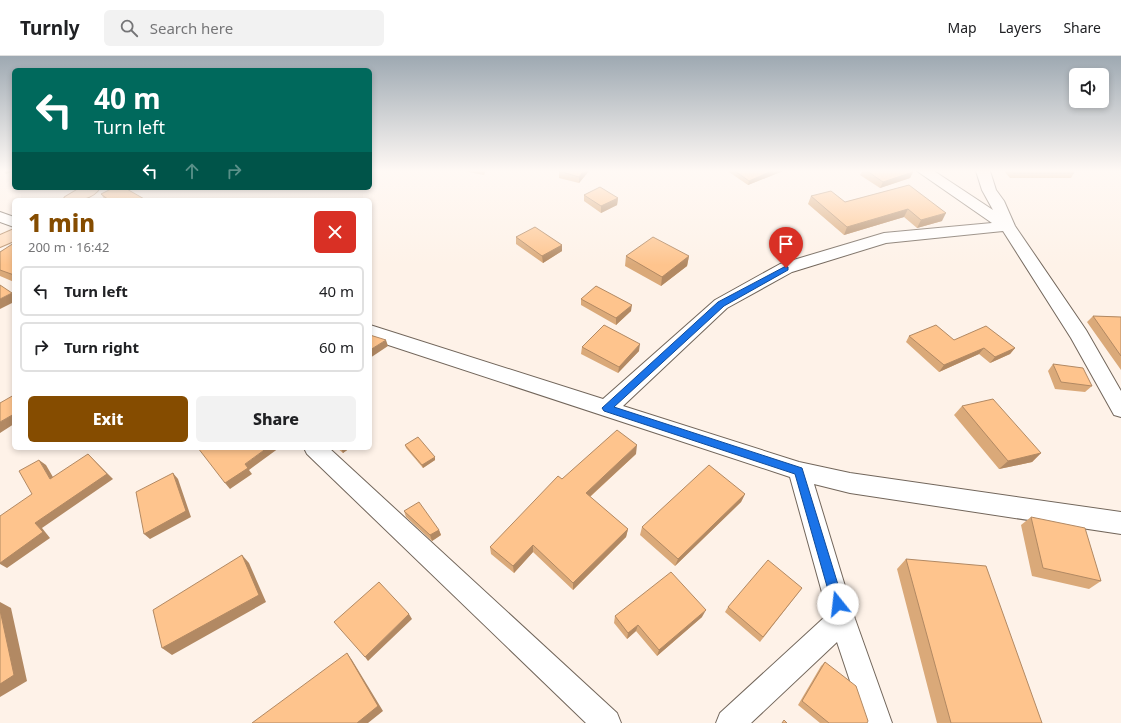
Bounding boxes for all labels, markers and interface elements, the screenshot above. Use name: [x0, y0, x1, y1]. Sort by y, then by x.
search box: [104, 10, 384, 46]
text: Turnly: [20, 15, 80, 41]
icon: search: [118, 17, 140, 39]
text: Search here: [150, 18, 233, 38]
text: Map: [948, 18, 977, 37]
text: Layers: [999, 18, 1041, 37]
text: Share: [1063, 18, 1101, 37]
map controls: [1069, 68, 1109, 108]
button: sound: [1069, 68, 1109, 108]
text: 40 m: [94, 79, 161, 117]
icon: left: [28, 84, 80, 136]
text: Turn left: [94, 115, 165, 139]
icon: left: [139, 160, 161, 182]
icon: ahead: [181, 160, 203, 182]
icon: right: [223, 160, 245, 182]
text: 1 min: [28, 206, 95, 239]
button: close: [314, 211, 356, 253]
pin: [769, 227, 803, 268]
icon: arrive: [775, 233, 797, 255]
text: 200 m · 16:42: [28, 238, 109, 256]
icon: left: [30, 280, 52, 302]
text: Turn left: [64, 281, 128, 301]
text: 40 m: [319, 281, 354, 301]
icon: right: [30, 336, 52, 358]
text: Turn right: [64, 337, 139, 357]
text: 60 m: [319, 337, 354, 357]
button: Exit: [28, 396, 188, 442]
button: Share: [196, 396, 356, 442]
position arrow: [817, 583, 859, 625]

